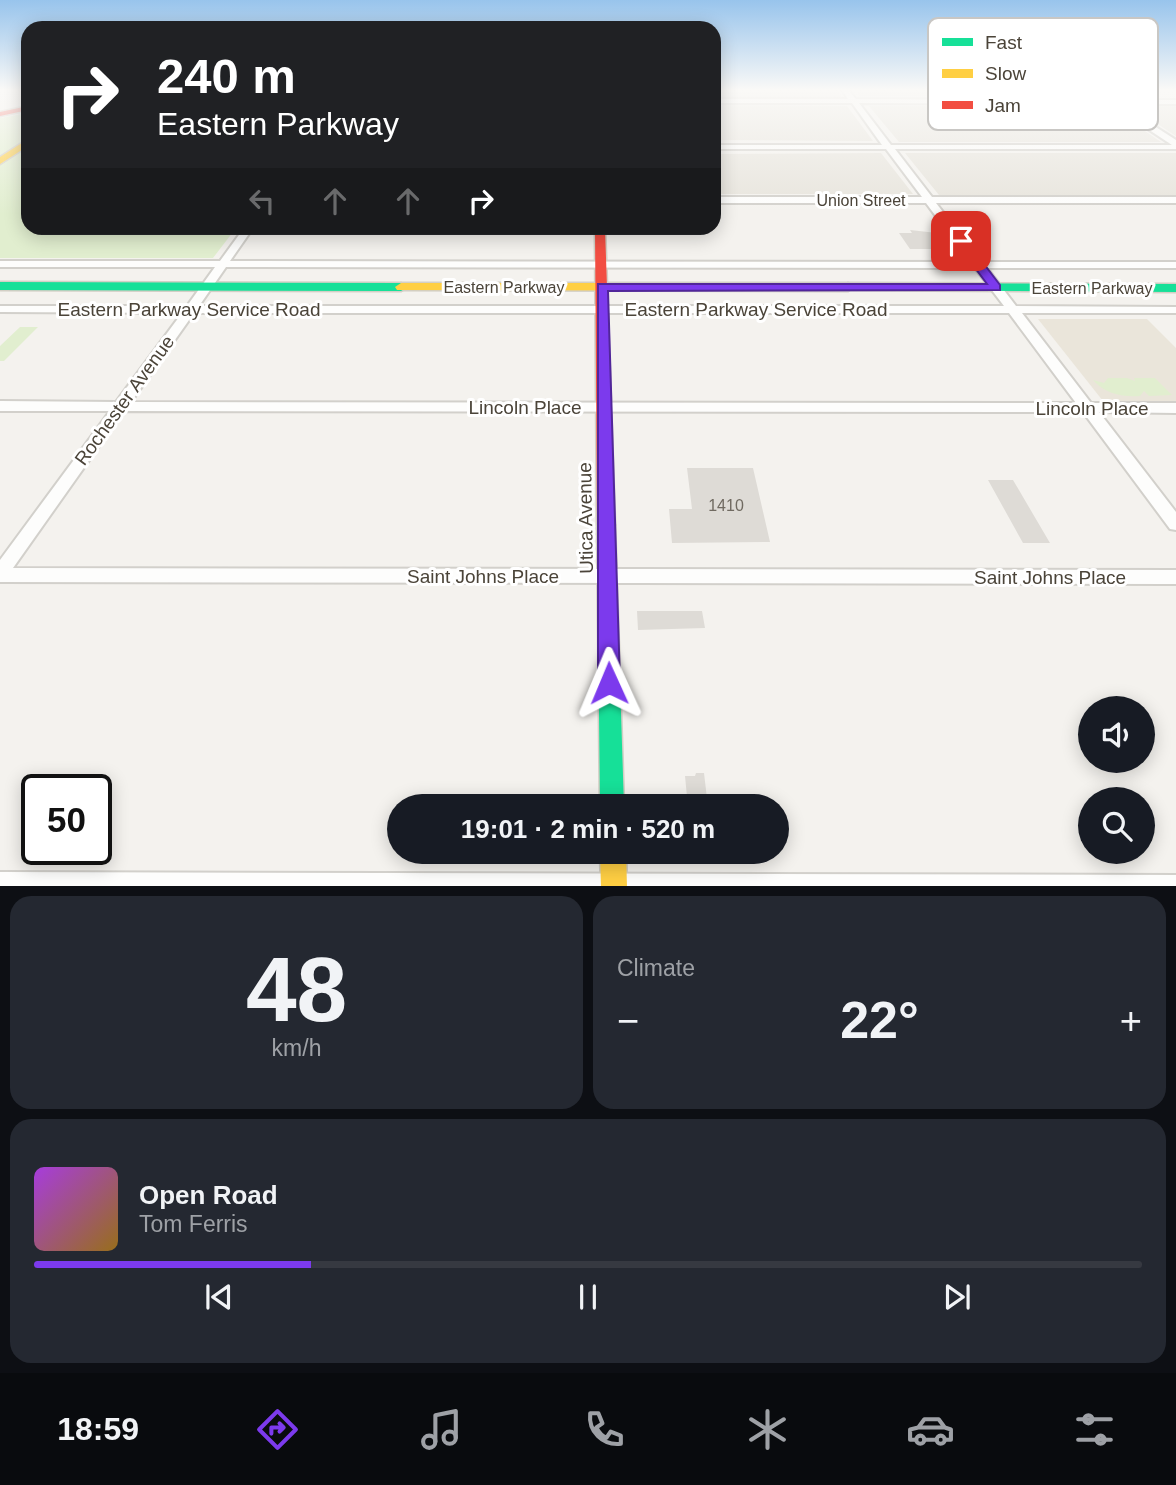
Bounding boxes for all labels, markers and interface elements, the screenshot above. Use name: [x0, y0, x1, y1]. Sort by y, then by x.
legend: [928, 18, 1158, 130]
text: Fast: [985, 32, 1023, 53]
icon: right: [42, 49, 133, 140]
text: 240 m: [157, 49, 296, 103]
text: Slow: [985, 63, 1026, 84]
text: Jam: [985, 95, 1021, 116]
text: Eastern Parkway: [157, 106, 399, 142]
icon: left: [243, 182, 281, 220]
icon: ahead: [316, 182, 354, 220]
icon: ahead: [389, 182, 427, 220]
icon: right: [462, 182, 500, 220]
street label: Union Street: [817, 192, 906, 209]
pin: [931, 211, 991, 271]
icon: arrive: [942, 222, 980, 260]
street label: Eastern Parkway: [444, 279, 564, 296]
street label: Eastern Parkway: [1032, 280, 1152, 297]
street label: Eastern Parkway Service Road: [58, 299, 320, 320]
street label: Eastern Parkway Service Road: [625, 299, 887, 320]
street label: Rochester Avenue: [70, 331, 178, 469]
street label: Lincoln Place: [468, 397, 582, 418]
street label: Lincoln Place: [1035, 398, 1149, 419]
street label: Utica Avenue: [574, 462, 597, 574]
house number: 1410: [708, 497, 744, 514]
street label: Saint Johns Place: [407, 566, 559, 587]
street label: Saint Johns Place: [974, 567, 1126, 588]
position arrow: [572, 646, 646, 720]
map controls: [1078, 696, 1155, 864]
button: sound: [1078, 696, 1155, 773]
speed limit sign: 50: [21, 774, 112, 865]
button: search: [1078, 787, 1155, 864]
text: 19:01 · 2 min · 520 m: [461, 814, 715, 844]
text: 48: [246, 939, 347, 1040]
text: Climate: [617, 955, 695, 981]
text: 22°: [840, 991, 919, 1049]
text: −: [617, 1000, 639, 1042]
text: +: [1120, 1000, 1142, 1042]
text: km/h: [272, 1035, 321, 1061]
text: Open Road: [139, 1180, 278, 1210]
text: Tom Ferris: [139, 1211, 248, 1237]
icon: previous: [200, 1278, 238, 1316]
icon: pause: [569, 1278, 607, 1316]
icon: next: [938, 1278, 976, 1316]
icon: directions: [253, 1405, 302, 1454]
icon: music: [417, 1405, 466, 1454]
icon: phone: [580, 1405, 629, 1454]
icon: climate: [743, 1405, 792, 1454]
icon: car: [906, 1405, 955, 1454]
icon: filters: [1070, 1405, 1119, 1454]
text: 18:59: [57, 1411, 139, 1447]

